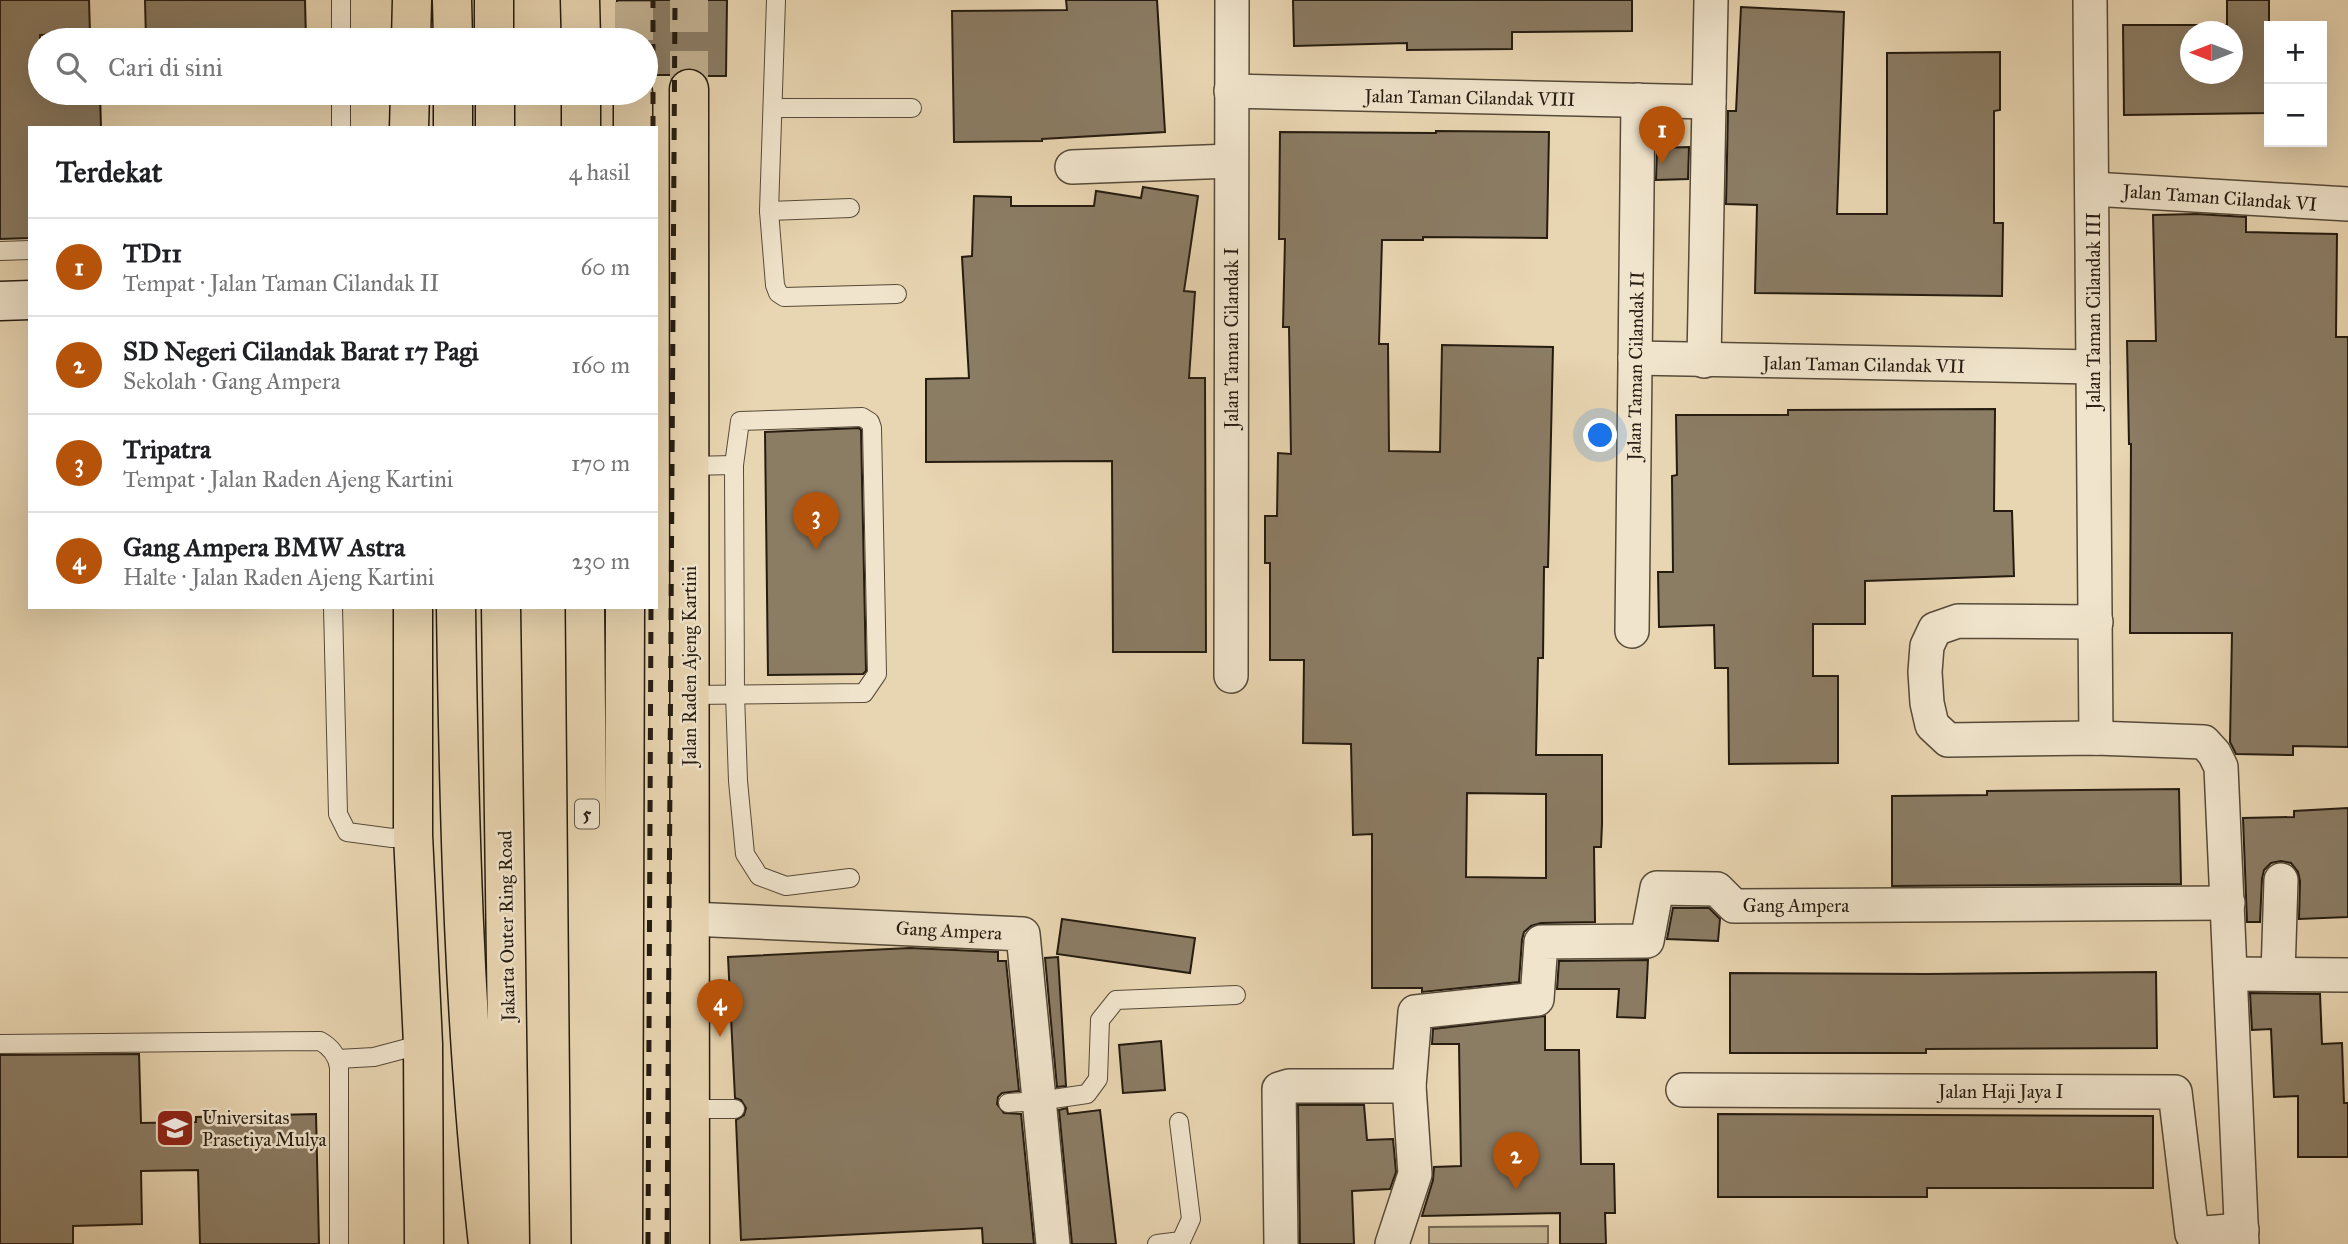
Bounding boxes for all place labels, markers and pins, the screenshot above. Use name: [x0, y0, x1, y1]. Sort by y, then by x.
pin: 1: [1639, 106, 1685, 164]
pin: 3: [793, 492, 839, 550]
pin: 4: [697, 979, 743, 1037]
place label: Universitas Prasetiya Mulya: [202, 1106, 328, 1151]
school or university icon: Universitas Prasetiya Mulya: [154, 1107, 196, 1149]
pin: 2: [1493, 1132, 1539, 1190]

